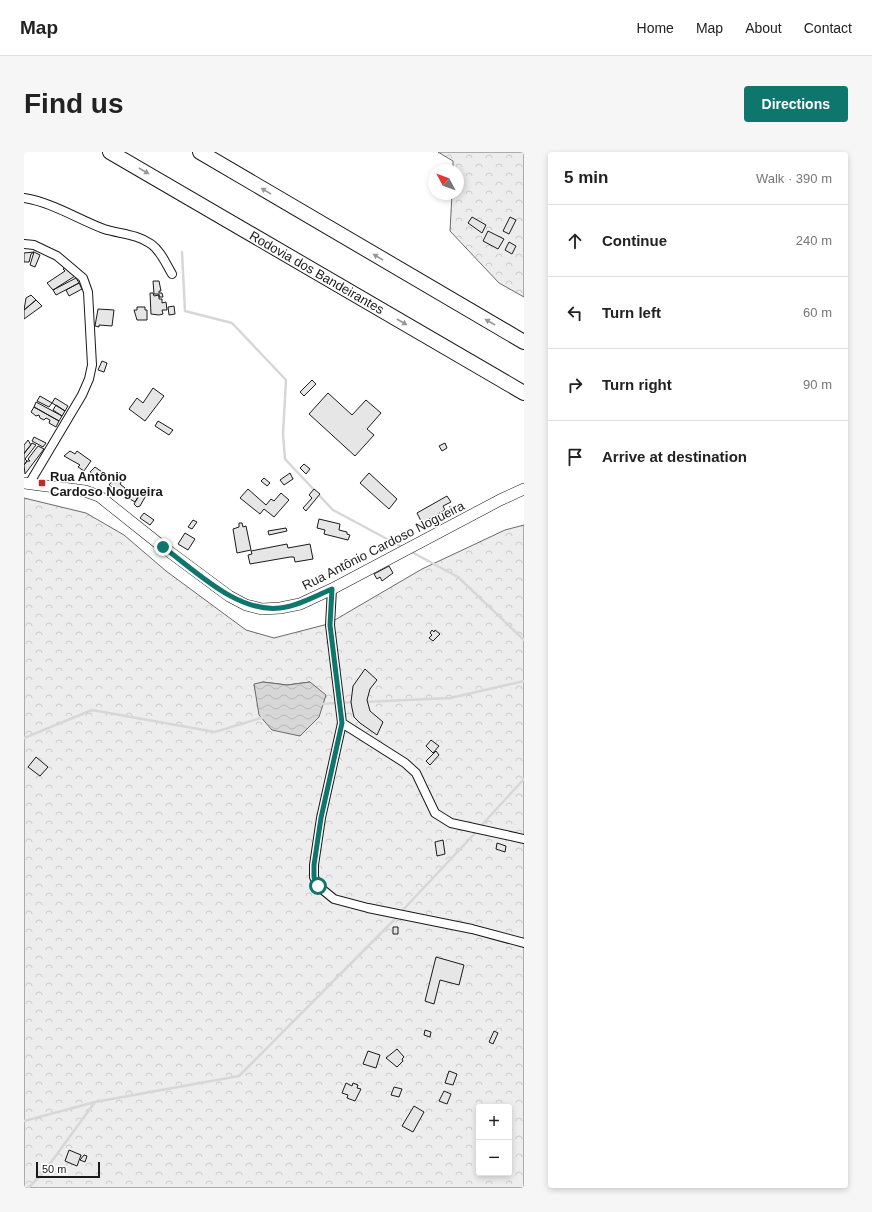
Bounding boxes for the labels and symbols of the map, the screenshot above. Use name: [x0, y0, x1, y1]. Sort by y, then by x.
north arrow: [428, 164, 464, 200]
one-way arrow: [138, 168, 150, 175]
one-way arrow: [260, 187, 272, 194]
street label: Rodovia dos Bandeirantes: [247, 228, 387, 317]
one-way arrow: [372, 253, 384, 260]
one-way arrow: [396, 318, 408, 325]
one-way arrow: [484, 319, 496, 326]
place label: Rua Antônio Cardoso Nogueira: [50, 469, 163, 499]
marker: Rua Antônio Cardoso Nogueira: [37, 478, 47, 488]
street label: Rua Antônio Cardoso Nogueira: [300, 498, 467, 593]
route end: [154, 538, 172, 556]
route start: [309, 877, 327, 895]
scale bar: [36, 1160, 100, 1179]

